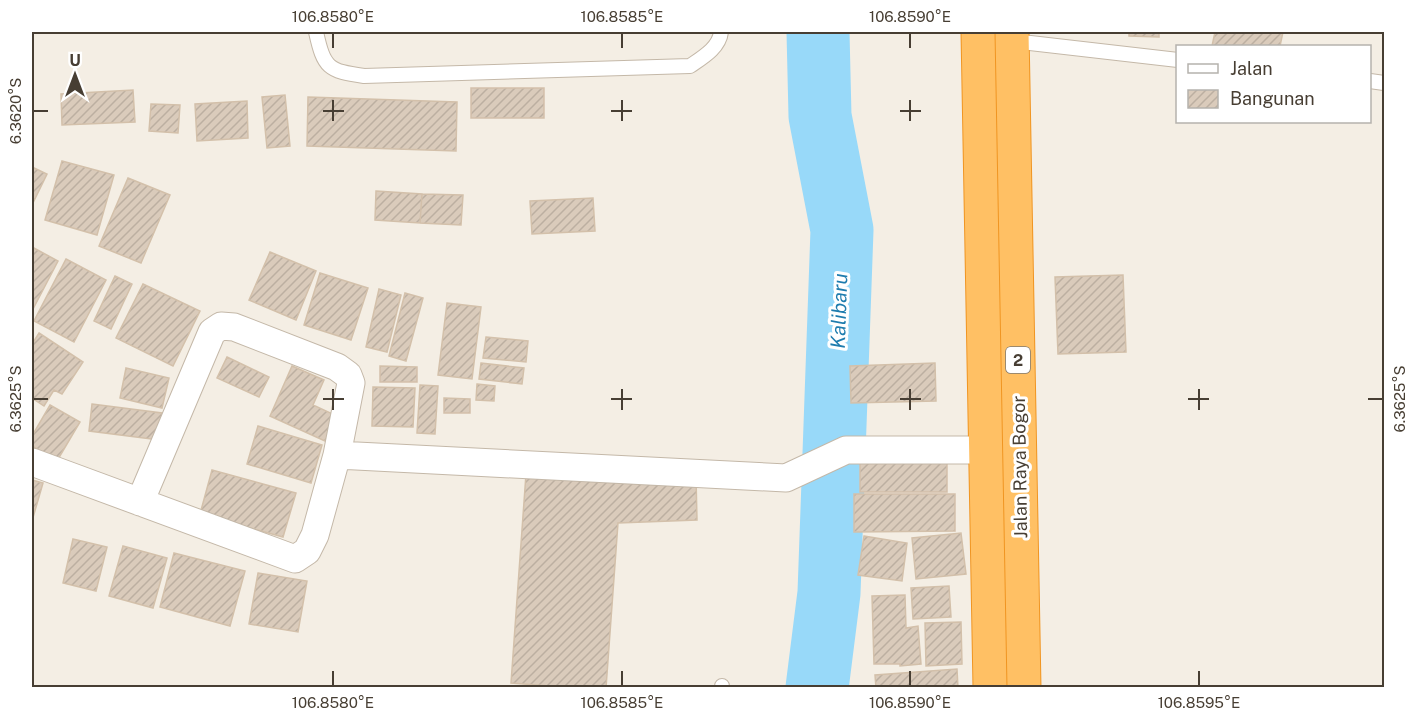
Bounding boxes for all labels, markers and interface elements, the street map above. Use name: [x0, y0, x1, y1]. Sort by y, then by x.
text: 106.8580°E: [292, 8, 374, 25]
text: 106.8585°E: [581, 8, 663, 25]
text: 106.8590°E: [869, 8, 951, 25]
north arrow: [45, 45, 105, 105]
legend: [1176, 45, 1371, 123]
text: U: [69, 51, 81, 70]
text: Jalan: [1230, 58, 1273, 79]
text: 6.3620°S: [7, 78, 24, 144]
text: Bangunan: [1230, 88, 1315, 109]
water label: Kalibaru: [826, 273, 852, 349]
road number: 2: [1006, 347, 1030, 373]
text: 6.3625°S: [7, 366, 24, 432]
text: 6.3625°S: [1391, 366, 1408, 432]
street label: Jalan Raya Bogor: [1008, 395, 1031, 539]
text: 106.8580°E: [292, 694, 374, 711]
text: 106.8585°E: [581, 694, 663, 711]
text: 106.8590°E: [869, 694, 951, 711]
text: 106.8595°E: [1158, 694, 1240, 711]

